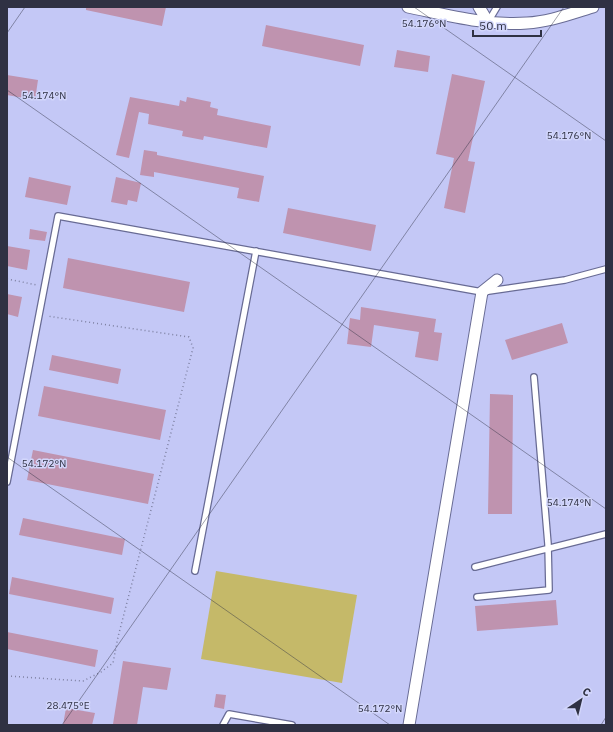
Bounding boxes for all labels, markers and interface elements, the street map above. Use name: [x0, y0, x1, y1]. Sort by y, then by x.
scale bar: [473, 12, 541, 38]
text: 54.176°N: [402, 17, 446, 30]
text: 50 m: [479, 18, 507, 33]
text: 54.174°N: [22, 89, 66, 102]
text: 54.176°N: [547, 129, 591, 142]
text: 54.172°N: [22, 457, 66, 470]
text: 54.174°N: [547, 496, 591, 509]
north arrow: [561, 680, 601, 720]
text: С: [580, 684, 594, 700]
text: 28.475°E: [46, 699, 90, 712]
text: 54.172°N: [358, 702, 402, 715]

